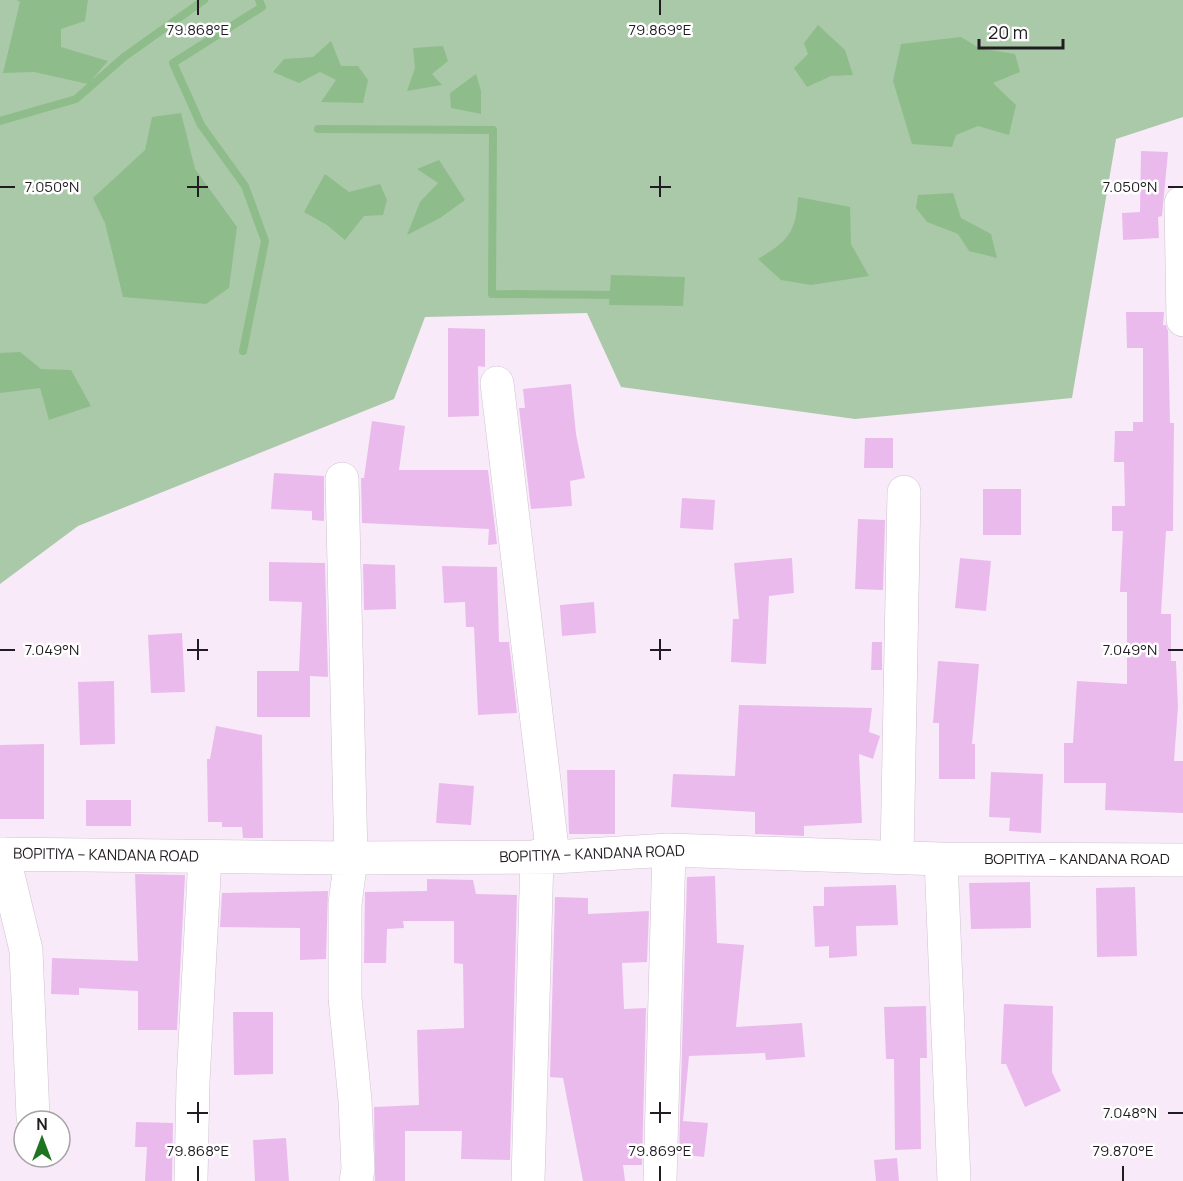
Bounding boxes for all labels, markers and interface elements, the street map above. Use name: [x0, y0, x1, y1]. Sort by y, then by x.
scale bar: [979, 12, 1063, 50]
text: 79.868°E: [167, 19, 229, 40]
text: 79.869°E: [629, 19, 691, 40]
text: 20 m: [988, 20, 1028, 44]
text: 7.050°N: [25, 176, 79, 197]
text: 7.050°N: [1103, 176, 1157, 197]
text: 7.049°N: [25, 639, 79, 660]
text: 7.049°N: [1103, 639, 1157, 660]
street label: BOPITIYA – KANDANA ROAD: [499, 840, 685, 867]
street label: BOPITIYA – KANDANA ROAD: [13, 842, 199, 867]
street label: BOPITIYA – KANDANA ROAD: [984, 848, 1170, 869]
text: 7.048°N: [1103, 1102, 1157, 1123]
north arrow: [12, 1109, 72, 1169]
text: N: [36, 1113, 48, 1135]
text: 79.868°E: [167, 1140, 229, 1161]
text: 79.869°E: [629, 1140, 691, 1161]
text: 79.870°E: [1092, 1140, 1154, 1161]

